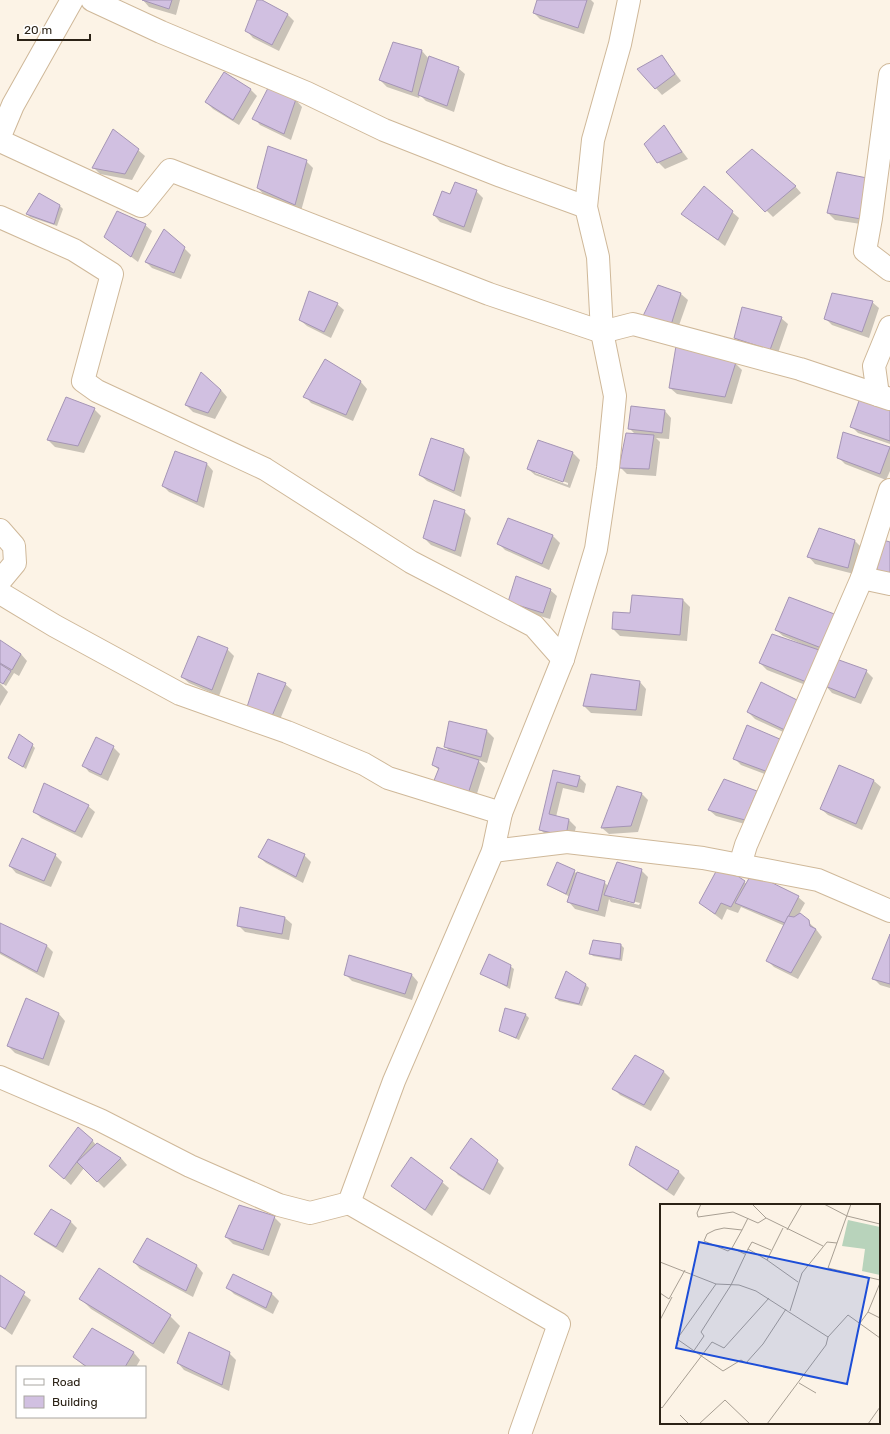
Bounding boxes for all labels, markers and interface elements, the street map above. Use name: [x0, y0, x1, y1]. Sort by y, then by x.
scale bar: [18, 16, 90, 42]
text: 20 m: [24, 23, 52, 37]
inset map: [660, 1204, 880, 1424]
legend: [16, 1366, 146, 1418]
text: Road: [52, 1375, 80, 1389]
text: Building: [52, 1395, 98, 1409]

